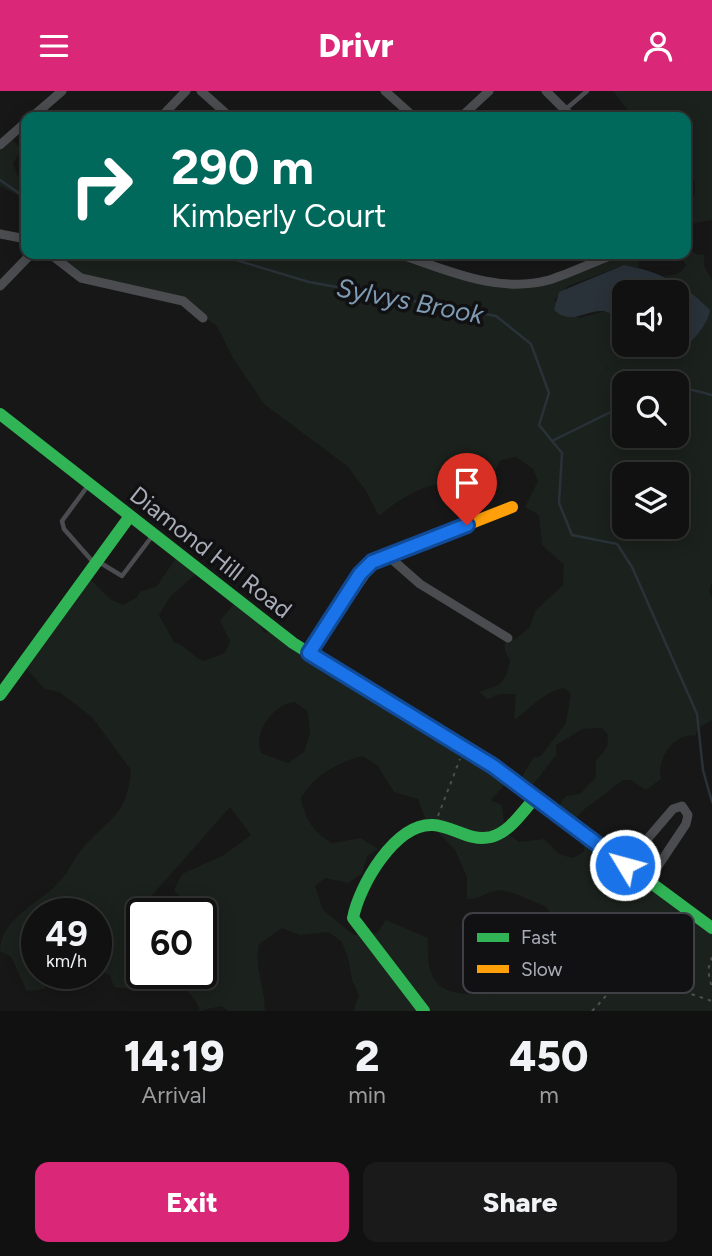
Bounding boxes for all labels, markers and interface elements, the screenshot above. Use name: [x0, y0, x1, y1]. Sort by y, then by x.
icon: menu: [35, 27, 73, 65]
text: Drivr: [318, 27, 394, 65]
icon: person: [639, 27, 677, 65]
text: 290 m: [171, 137, 314, 196]
icon: right: [56, 140, 147, 231]
text: Kimberly Court: [171, 197, 386, 235]
water label: Sylvys Brook: [334, 271, 487, 331]
map controls: [612, 280, 689, 539]
button: sound: [612, 280, 689, 357]
button: search: [612, 371, 689, 448]
pin: [437, 453, 497, 525]
button: layers: [612, 462, 689, 539]
icon: arrive: [448, 464, 486, 502]
street label: Diamond Hill Road: [124, 480, 298, 624]
position arrow: [588, 828, 662, 902]
speed limit sign: 60: [126, 898, 217, 989]
text: 49: [45, 913, 88, 955]
legend: [463, 913, 694, 993]
text: Fast: [521, 926, 557, 949]
text: km/h: [46, 950, 87, 972]
text: Slow: [521, 958, 563, 981]
text: 14:19: [124, 1031, 225, 1082]
text: 2: [355, 1031, 379, 1082]
text: 450: [510, 1031, 588, 1082]
text: Arrival: [142, 1081, 207, 1109]
text: min: [348, 1081, 386, 1109]
text: m: [539, 1081, 559, 1109]
button: Exit: [35, 1162, 349, 1242]
button: Share: [363, 1162, 677, 1242]

